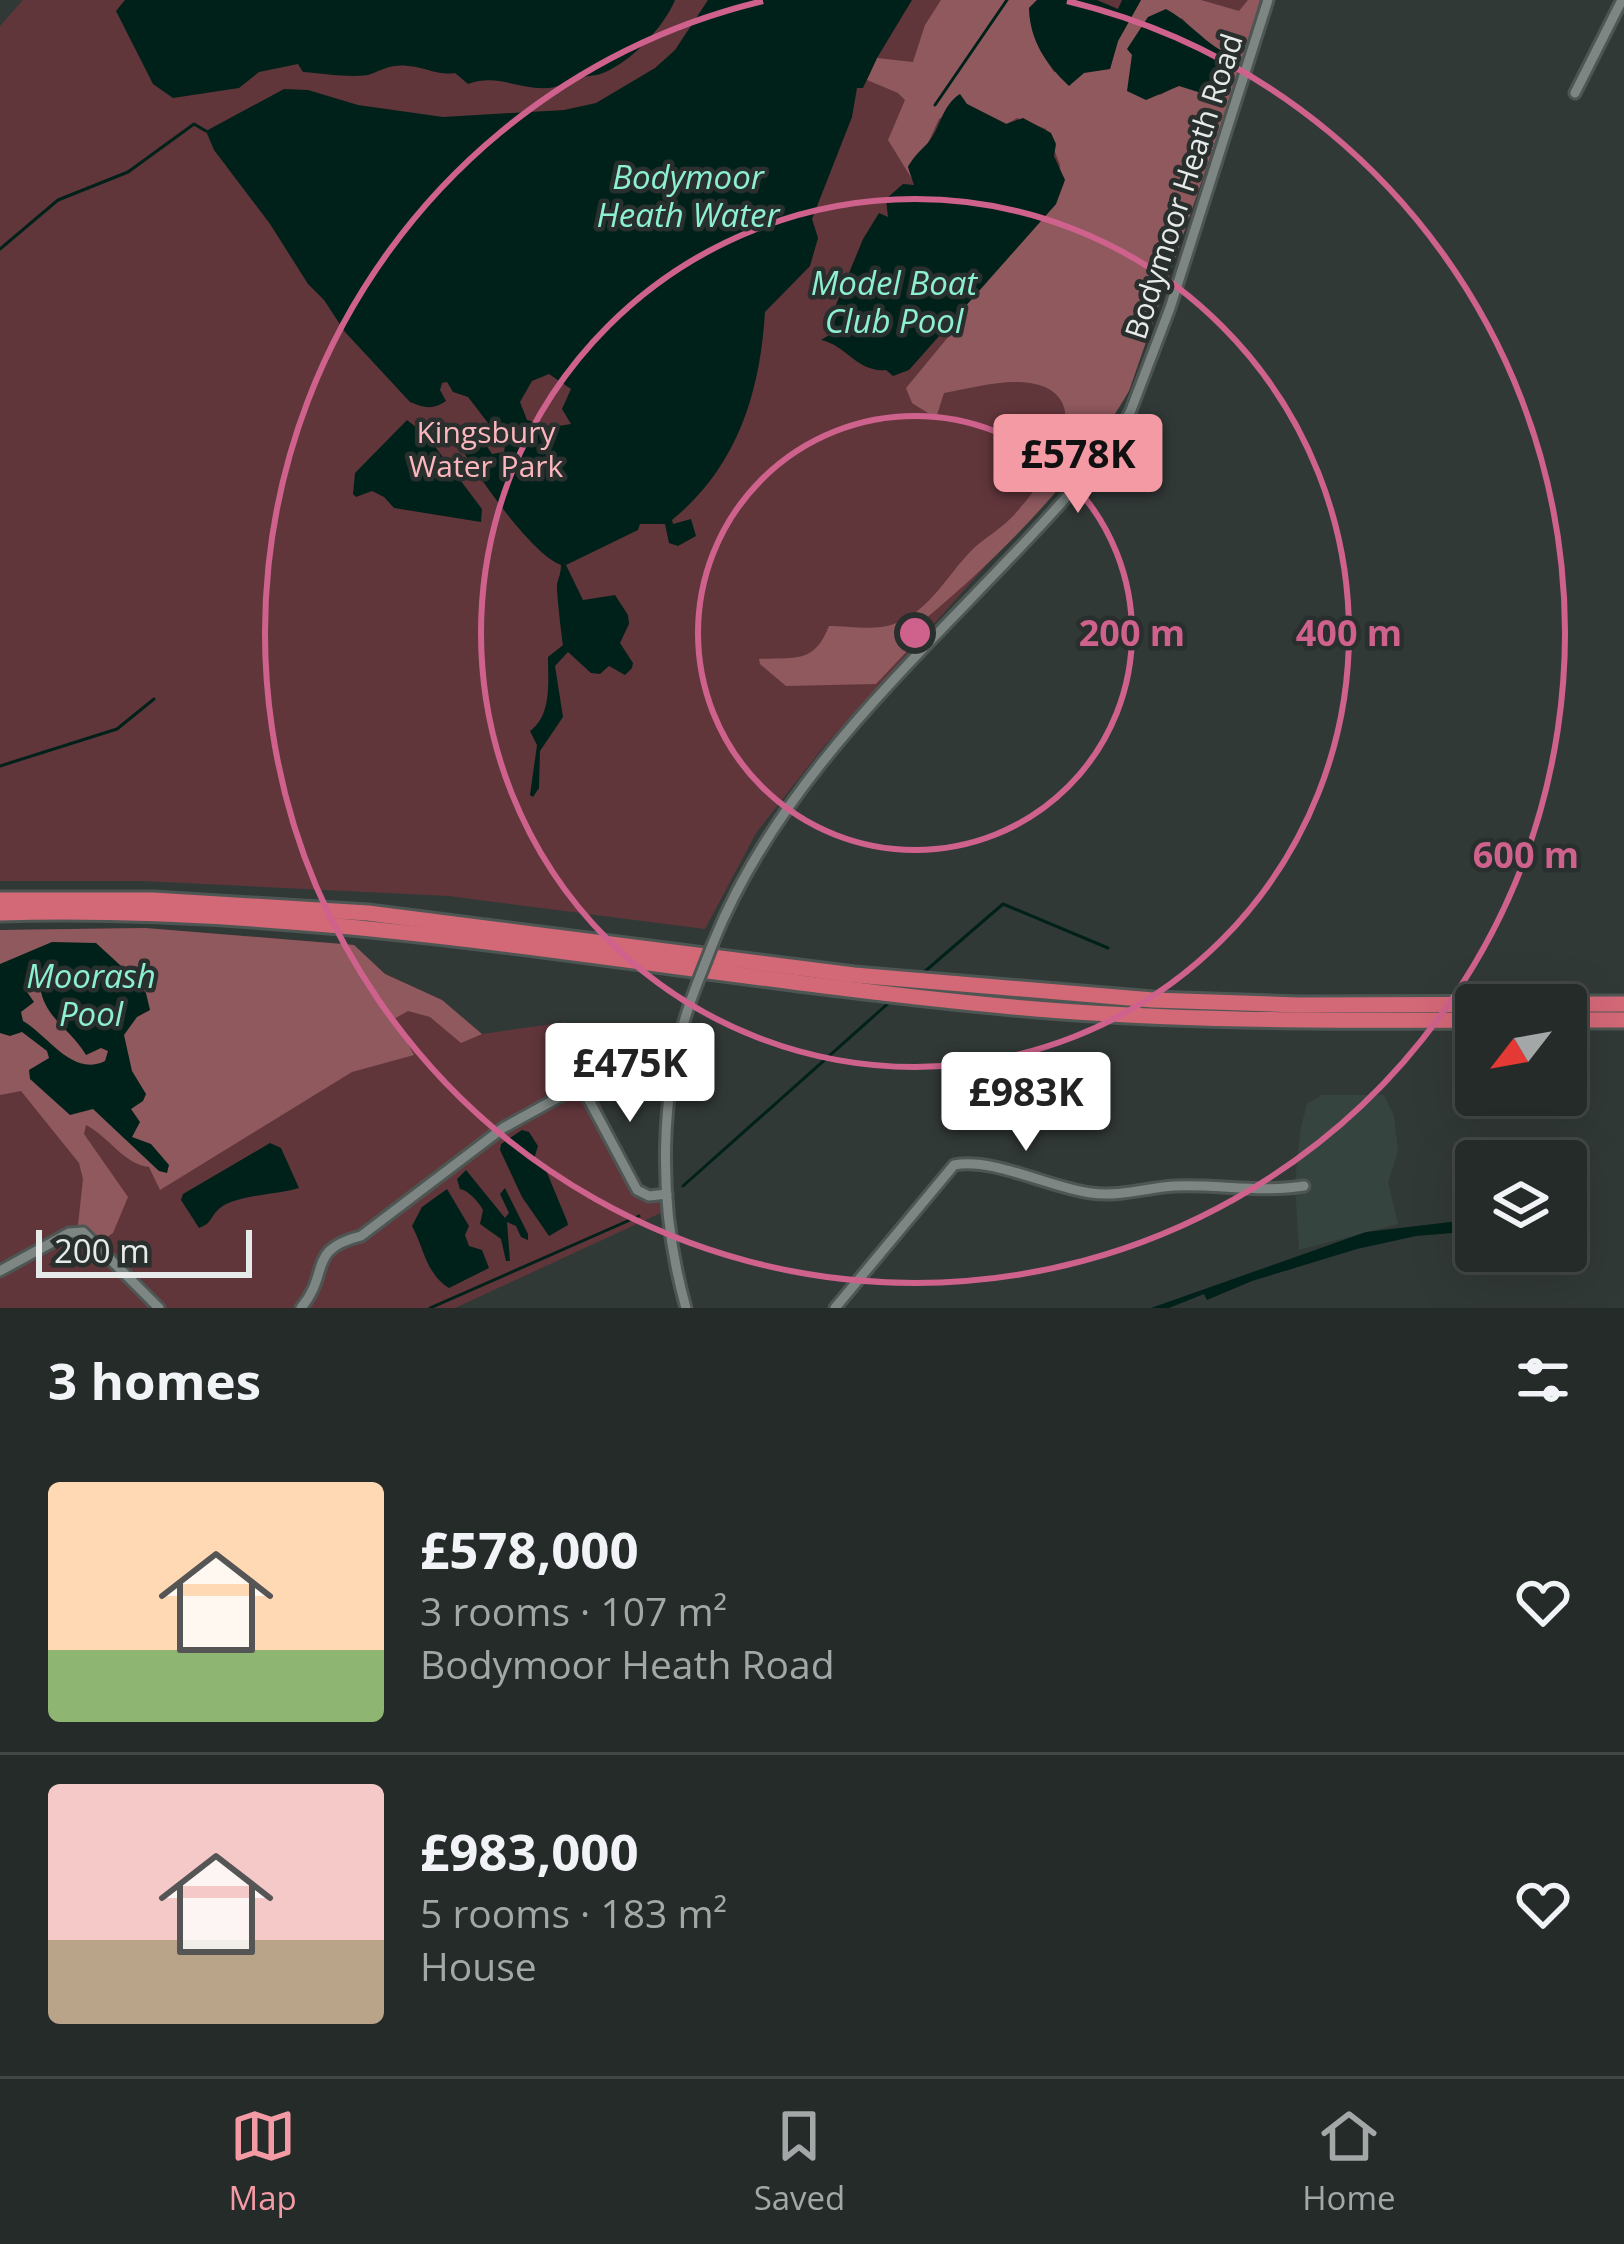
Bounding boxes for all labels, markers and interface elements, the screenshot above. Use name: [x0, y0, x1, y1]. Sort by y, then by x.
street label: Bodymoor Heath Road: [1114, 28, 1252, 344]
water label: Bodymoor Heath Water: [596, 154, 782, 237]
water label: Model Boat Club Pool: [811, 260, 978, 343]
park label: Kingsbury Water Park: [409, 411, 564, 486]
pin: £578K: [994, 414, 1162, 516]
text: £578K: [1020, 426, 1136, 479]
text: 200 m: [1079, 608, 1185, 657]
text: 400 m: [1296, 608, 1402, 657]
centre of rings: [894, 612, 936, 654]
text: 600 m: [1473, 830, 1579, 879]
water label: Moorash Pool: [26, 953, 156, 1036]
north arrow: [1455, 984, 1587, 1116]
map controls: [1455, 984, 1587, 1272]
pin: £475K: [546, 1023, 714, 1125]
text: £475K: [572, 1035, 688, 1088]
pin: £983K: [942, 1052, 1110, 1154]
text: £983K: [968, 1064, 1084, 1117]
button: layers: [1455, 1140, 1587, 1272]
scale bar: [36, 1224, 252, 1277]
text: 200 m: [54, 1228, 150, 1273]
text: 3 homes: [48, 1345, 261, 1415]
icon: filters: [1510, 1347, 1576, 1413]
text: £578,000: [420, 1514, 639, 1584]
icon: home: [144, 1530, 288, 1674]
icon: heart: [1510, 1569, 1576, 1635]
text: 3 rooms · 107 m²: [420, 1584, 727, 1637]
text: Bodymoor Heath Road: [420, 1637, 835, 1690]
text: £983,000: [420, 1816, 639, 1886]
icon: home: [144, 1832, 288, 1976]
icon: heart: [1510, 1871, 1576, 1937]
text: 5 rooms · 183 m²: [420, 1886, 727, 1939]
text: House: [420, 1939, 537, 1992]
tab: Map: [228, 2103, 297, 2220]
tab: Saved: [754, 2103, 845, 2220]
tab: Home: [1302, 2103, 1396, 2220]

